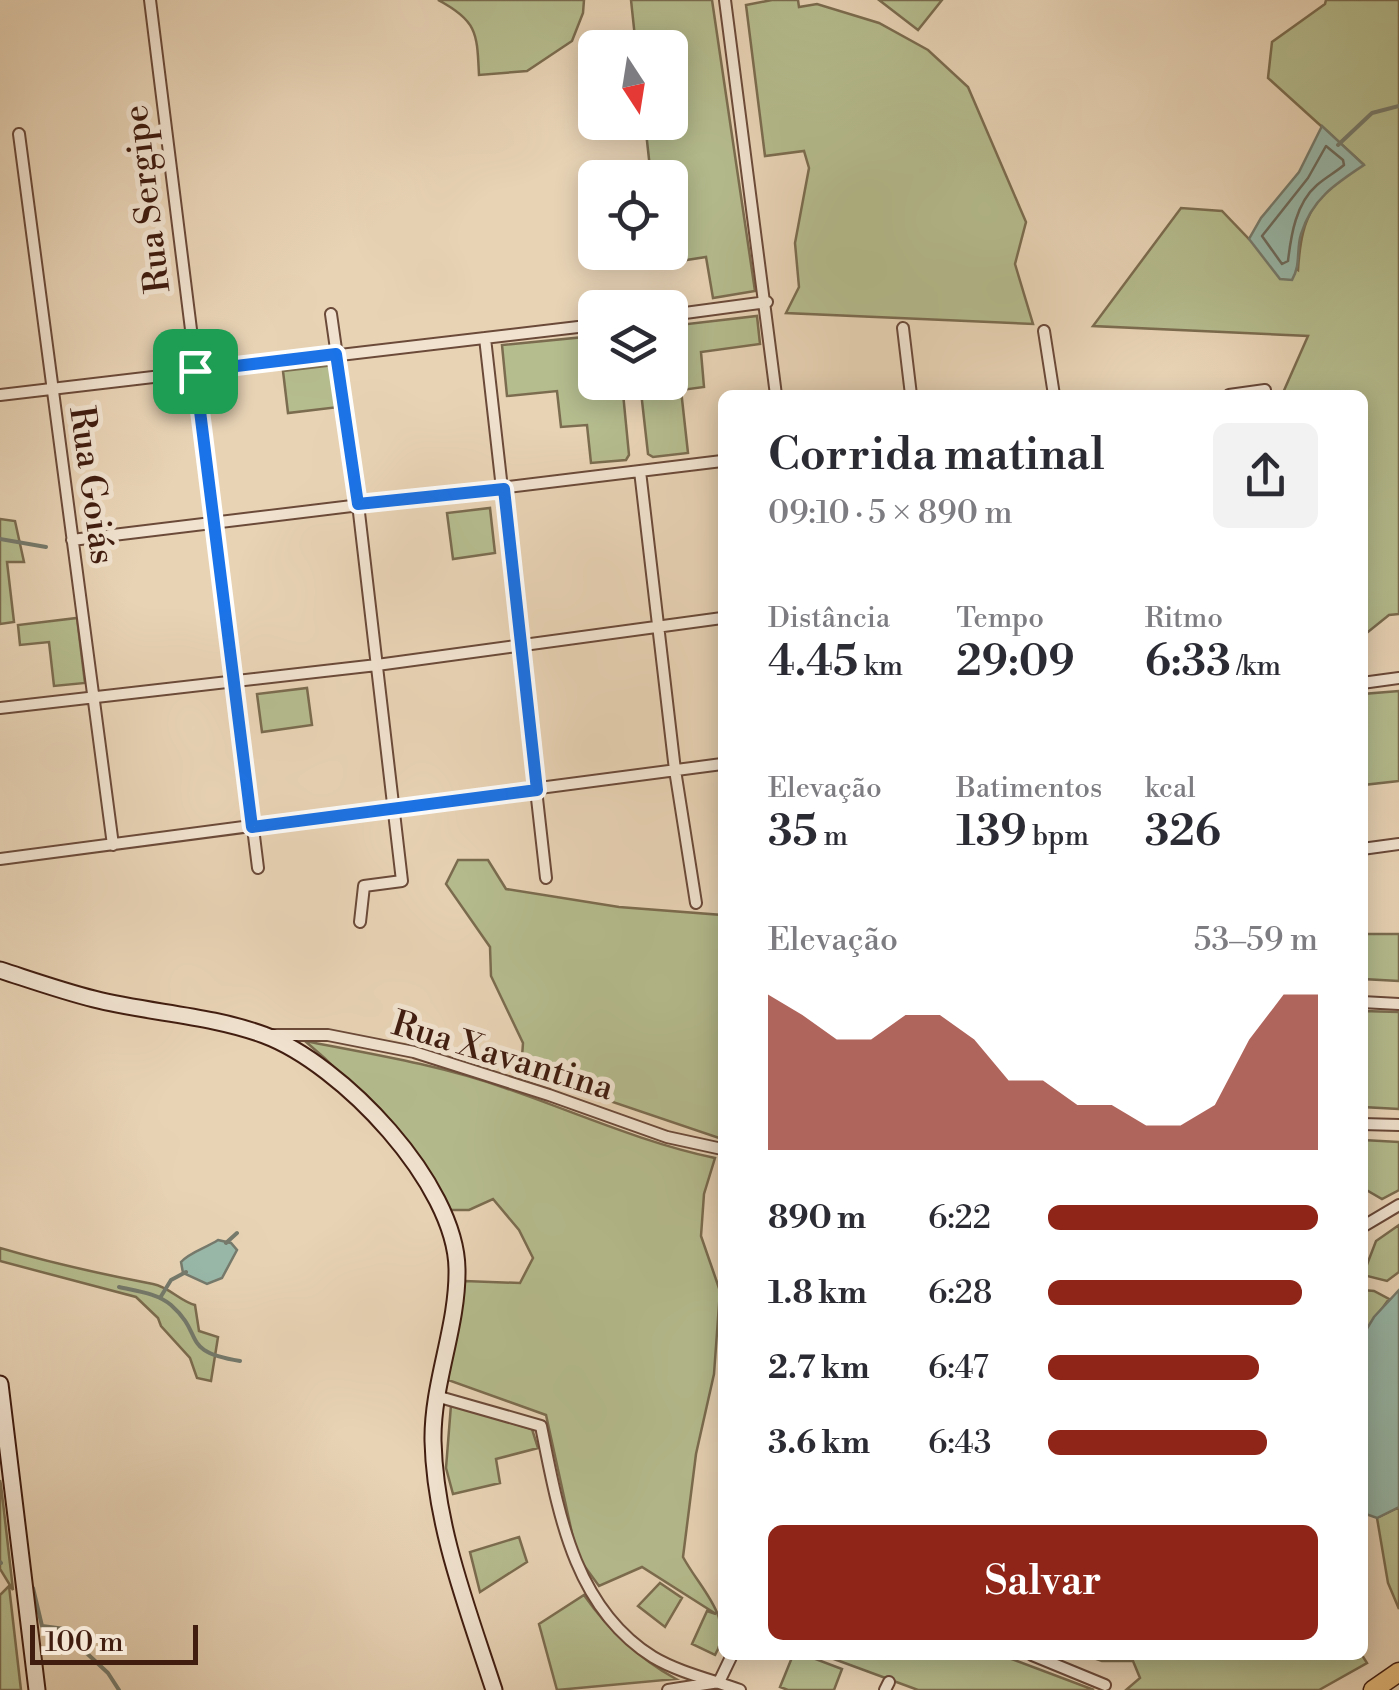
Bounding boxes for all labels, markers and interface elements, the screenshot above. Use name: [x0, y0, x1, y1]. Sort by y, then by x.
north arrow: [578, 30, 688, 140]
map controls: [578, 30, 688, 400]
street label: Rua Sergipe: [115, 102, 180, 295]
button: locate: [578, 160, 688, 270]
button: layers: [578, 290, 688, 400]
pin: [153, 329, 238, 414]
icon: arrive: [168, 344, 223, 399]
street label: Rua Goiás: [59, 403, 124, 567]
button: share: [1213, 423, 1318, 528]
text: Corrida matinal: [768, 427, 1104, 484]
text: 09:10 · 5 × 890 m: [768, 493, 1012, 533]
text: Distância: [768, 601, 890, 636]
text: Tempo: [956, 601, 1044, 636]
text: Ritmo: [1145, 601, 1223, 636]
text: 4.45: [768, 636, 858, 689]
text: 29:09: [956, 636, 1075, 689]
text: 6:33: [1145, 636, 1231, 689]
text: km: [858, 649, 903, 684]
text: /km: [1231, 649, 1281, 684]
text: Elevação: [768, 771, 882, 806]
text: Batimentos: [956, 771, 1102, 806]
text: kcal: [1145, 771, 1195, 806]
text: 35: [768, 806, 818, 859]
text: 139: [956, 806, 1027, 859]
text: 326: [1145, 806, 1221, 859]
text: m: [818, 819, 848, 854]
text: bpm: [1027, 819, 1089, 854]
text: Elevação: [768, 920, 898, 960]
text: 53–59 m: [1194, 920, 1318, 960]
street label: Rua Xavantina: [387, 1002, 619, 1111]
text: 890 m: [768, 1198, 866, 1238]
text: 6:22: [928, 1198, 991, 1238]
text: 1.8 km: [768, 1273, 867, 1313]
text: 6:28: [928, 1273, 992, 1313]
text: 2.7 km: [768, 1348, 870, 1388]
text: 6:47: [928, 1348, 989, 1388]
text: 3.6 km: [768, 1423, 870, 1463]
text: 6:43: [928, 1423, 991, 1463]
button: Salvar: [768, 1525, 1318, 1640]
scale bar: [30, 1620, 198, 1664]
text: 100 m: [45, 1625, 124, 1660]

